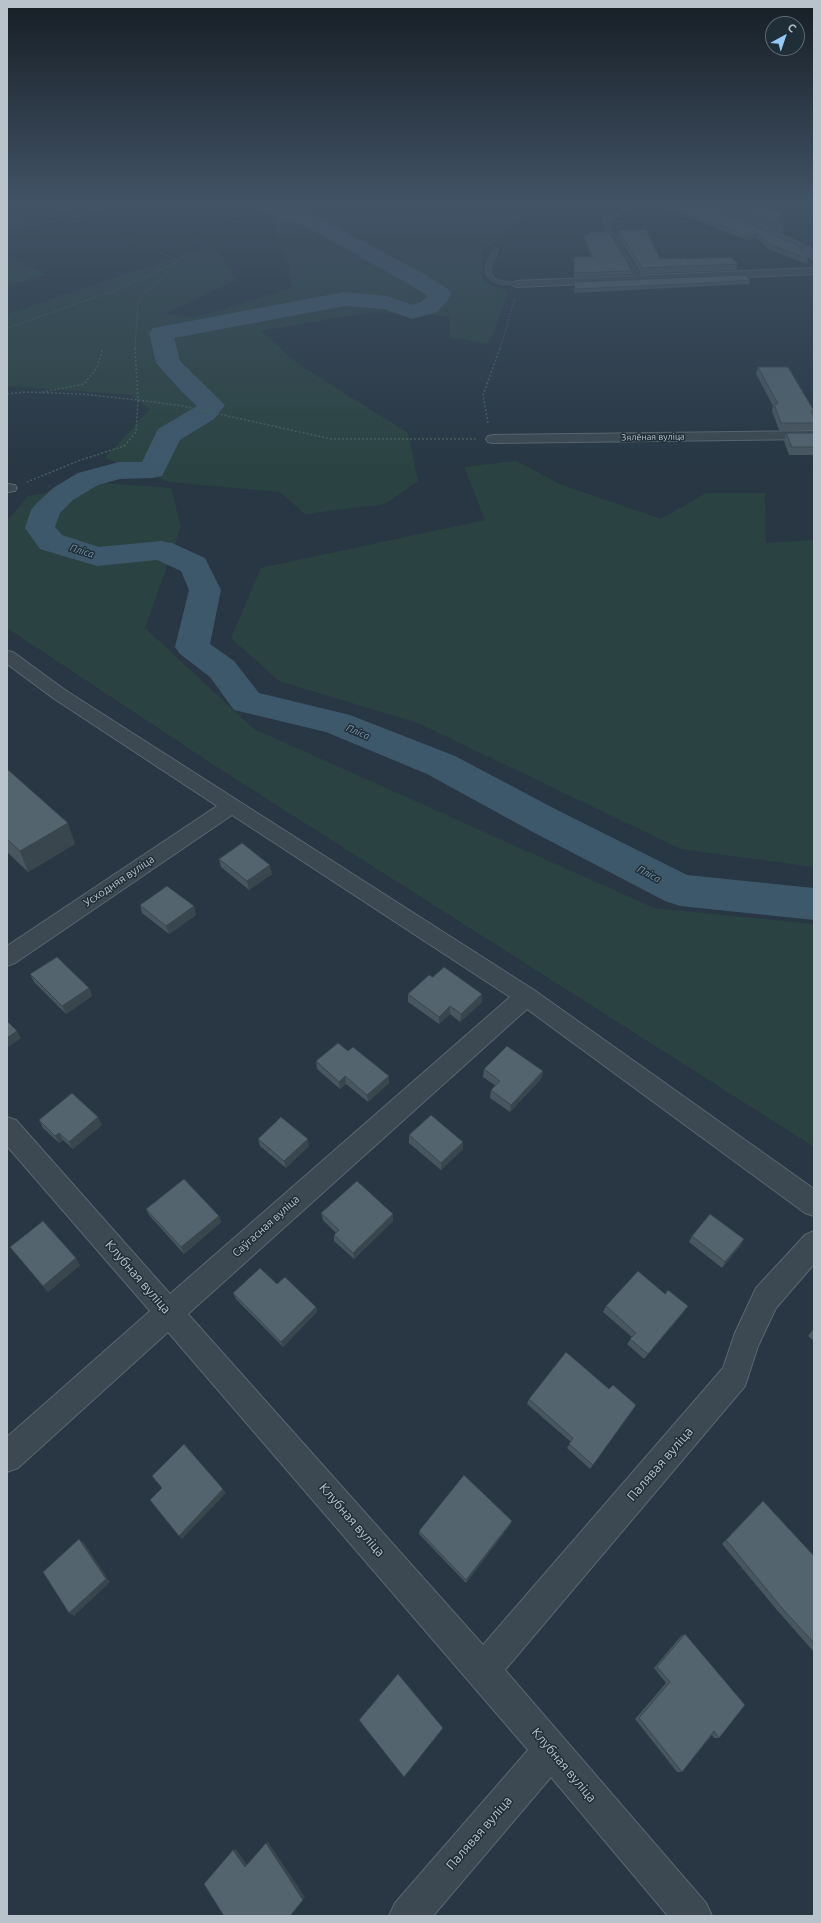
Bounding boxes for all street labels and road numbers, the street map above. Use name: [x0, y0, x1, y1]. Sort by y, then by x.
street label: Зялёная вуліца: [621, 431, 685, 443]
street label: Усходняя вуліца: [81, 852, 157, 910]
street label: Саўгасная вуліца: [230, 1192, 302, 1260]
street label: Клубная вуліца: [102, 1237, 174, 1317]
street label: Палявая вуліца: [624, 1424, 696, 1504]
street label: Клубная вуліца: [316, 1480, 388, 1560]
street label: Клубная вуліца: [528, 1725, 600, 1805]
street label: Палявая вуліца: [443, 1793, 515, 1873]

